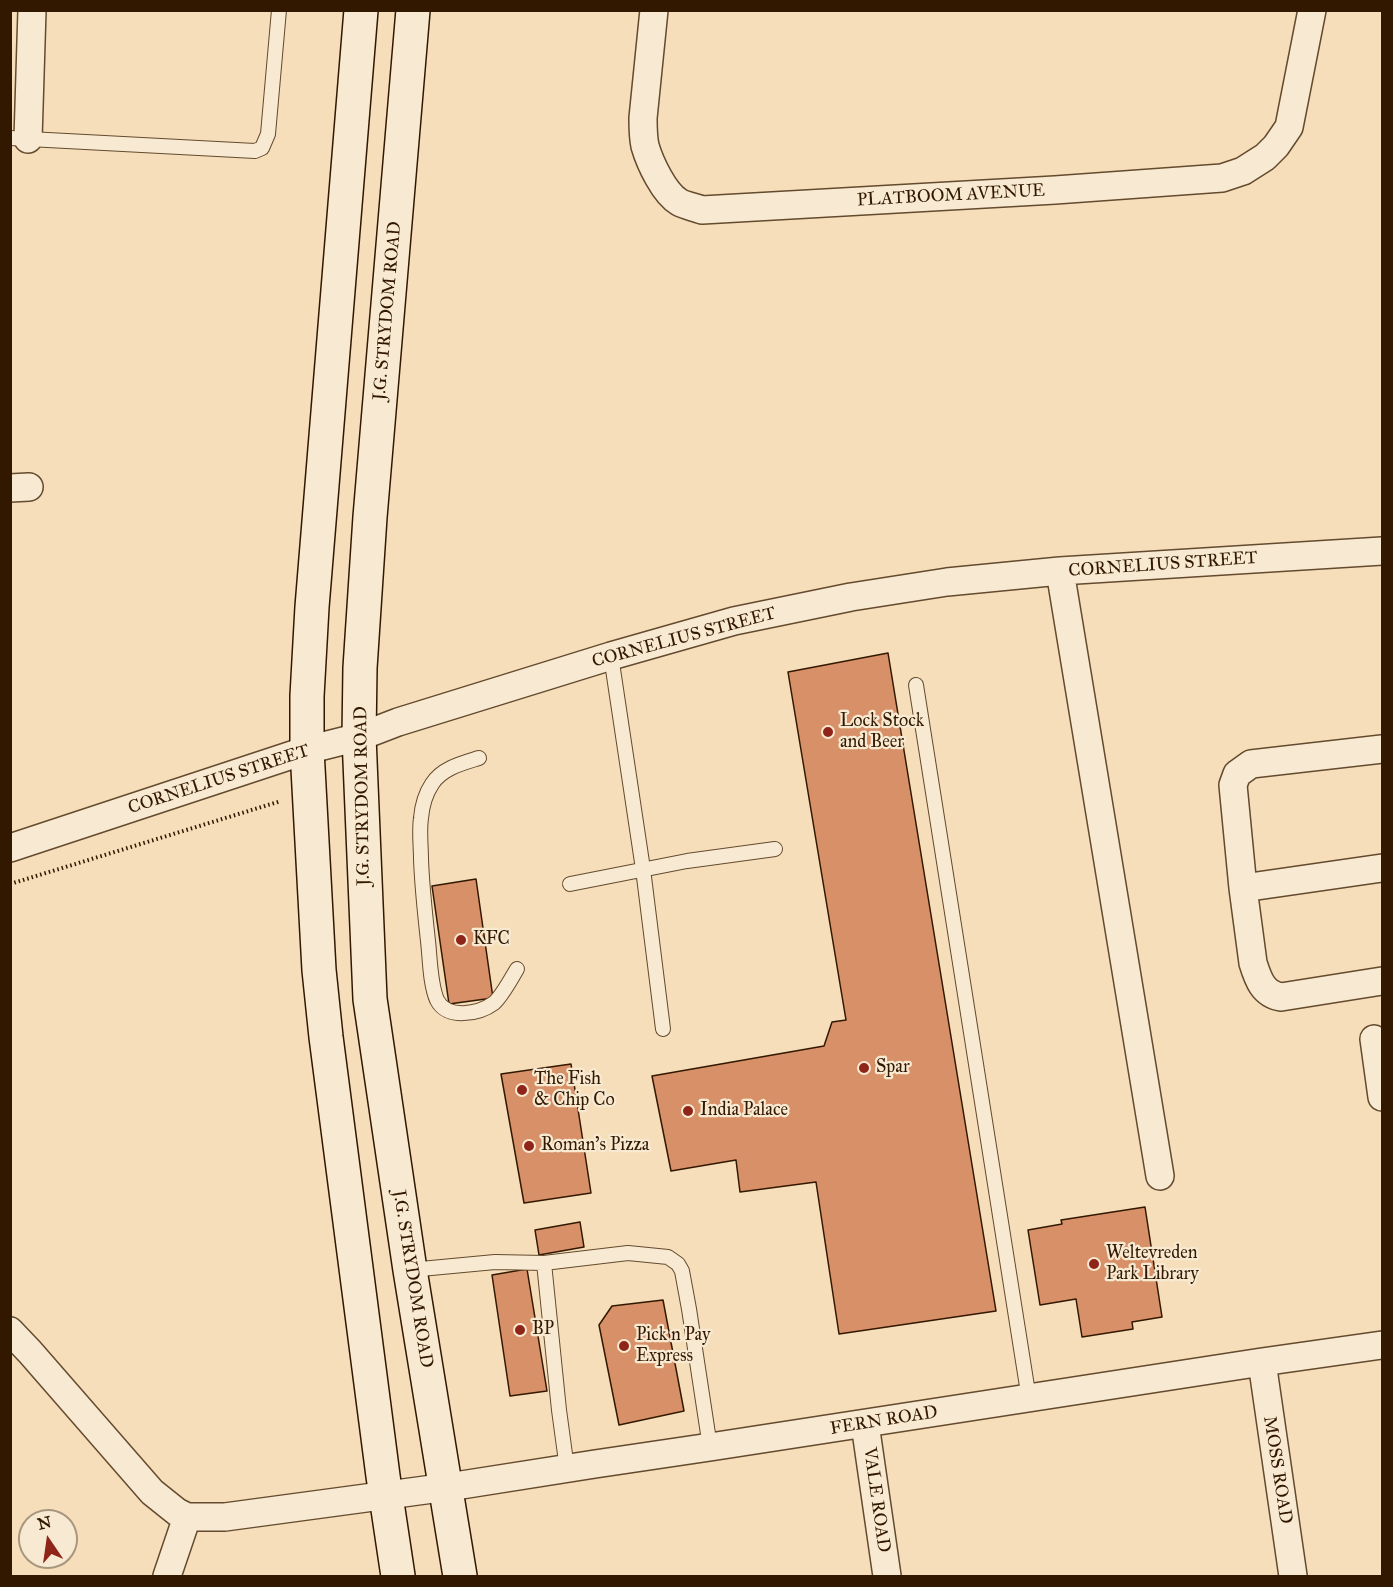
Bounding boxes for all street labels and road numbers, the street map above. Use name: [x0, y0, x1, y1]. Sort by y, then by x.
street label: PLATBOOM AVENUE: [856, 180, 1046, 212]
street label: J.G. STRYDOM ROAD: [369, 221, 407, 401]
street label: CORNELIUS STREET: [1068, 548, 1258, 582]
street label: CORNELIUS STREET: [590, 603, 778, 673]
street label: J.G. STRYDOM ROAD: [351, 706, 375, 886]
street label: CORNELIUS STREET: [126, 740, 312, 820]
street label: J.G. STRYDOM ROAD: [387, 1189, 437, 1369]
street label: FERN ROAD: [829, 1402, 939, 1440]
street label: MOSS ROAD: [1258, 1415, 1296, 1525]
street label: VALE ROAD: [858, 1446, 894, 1554]

